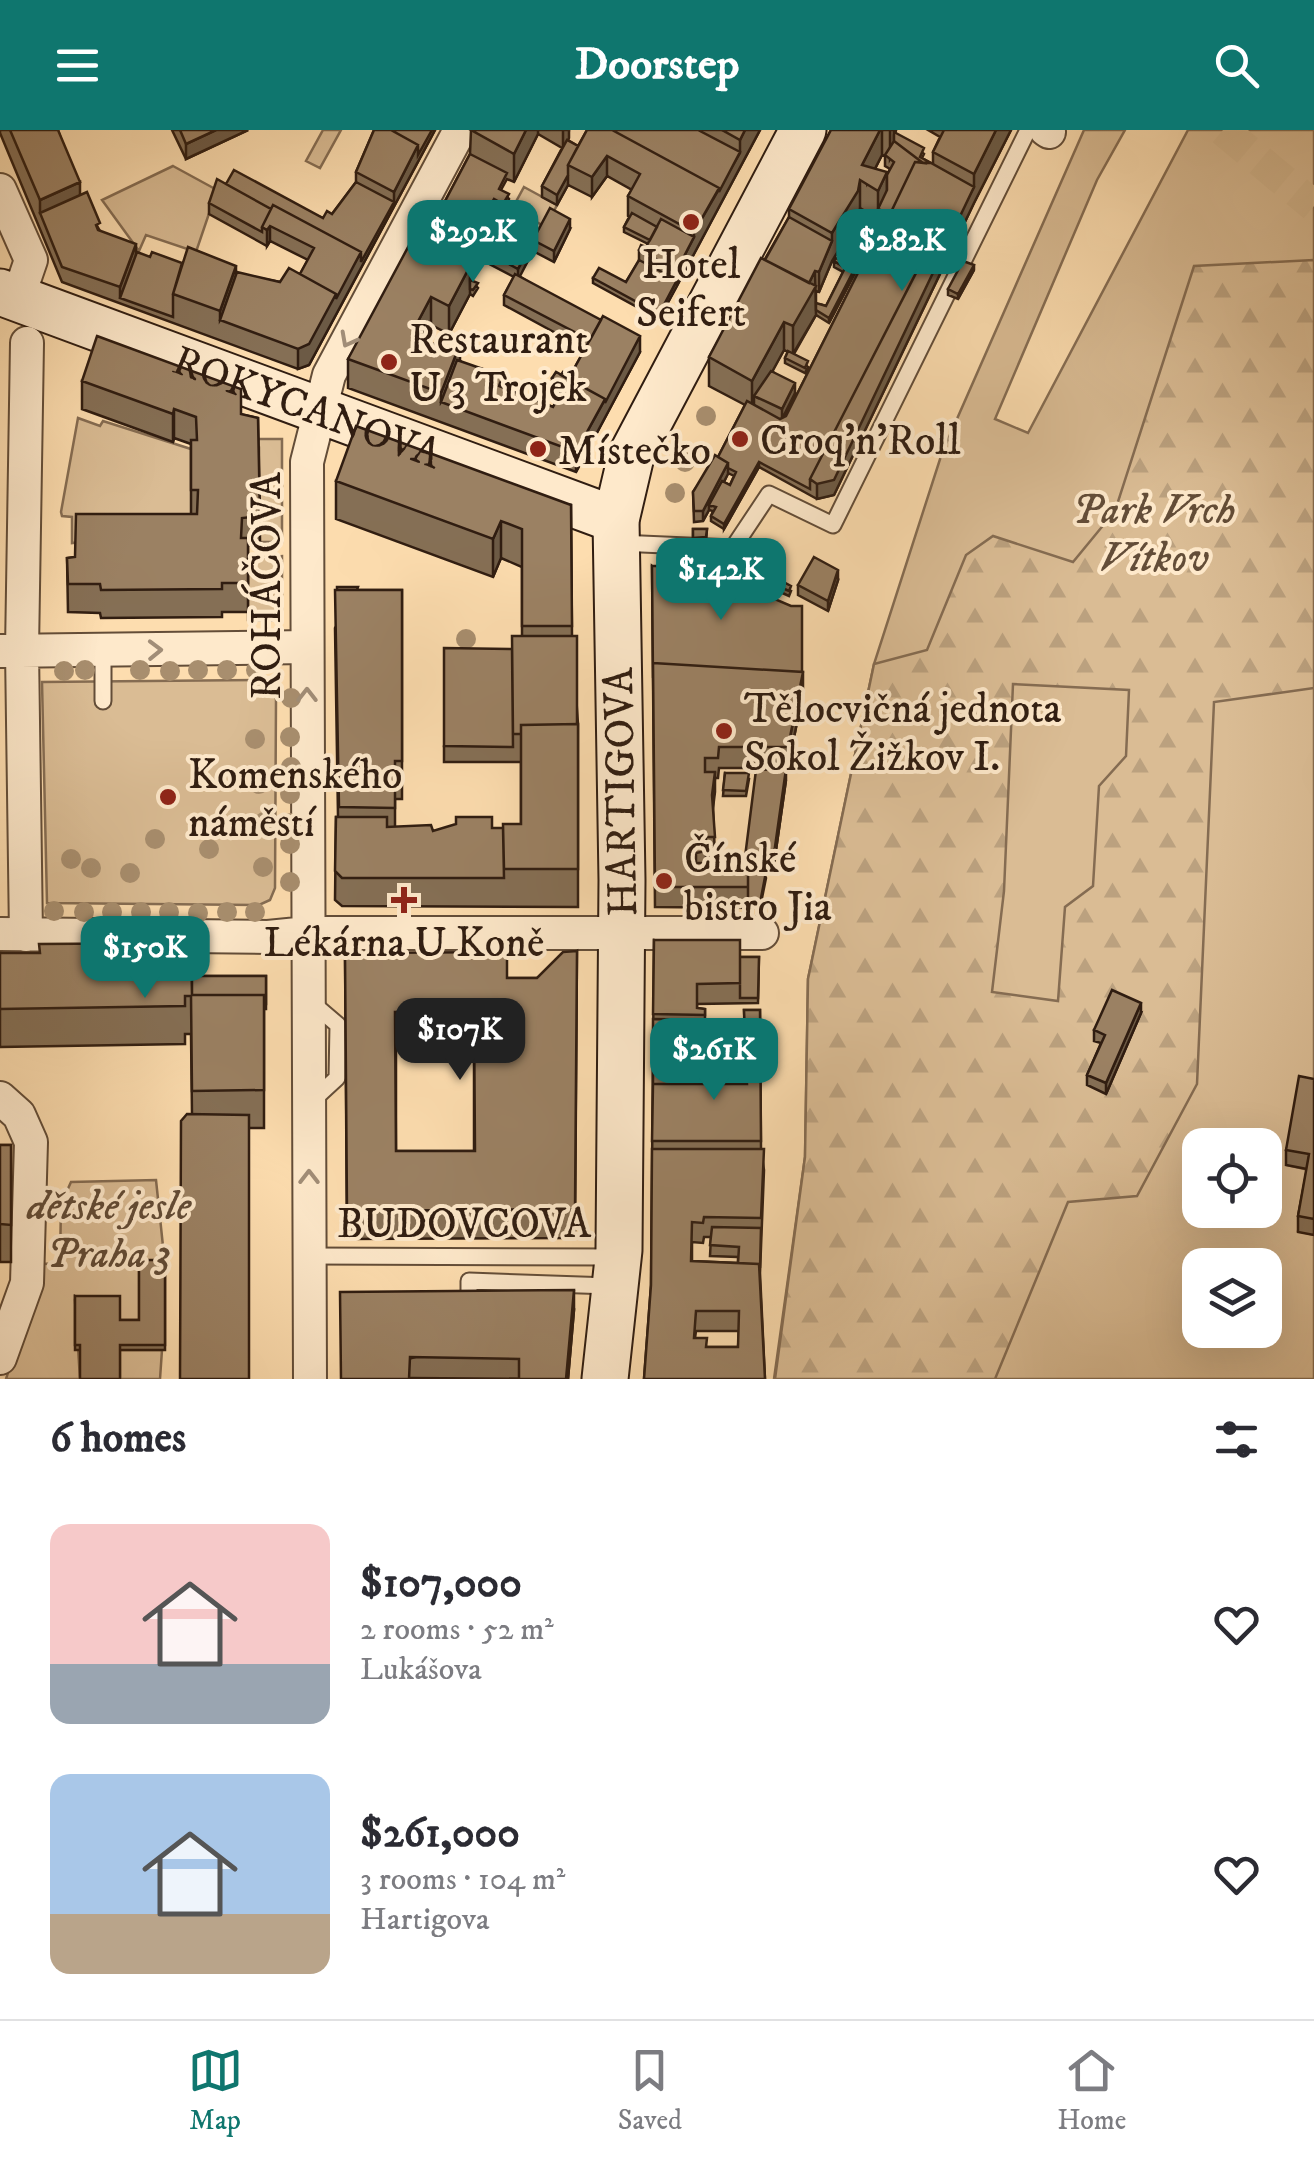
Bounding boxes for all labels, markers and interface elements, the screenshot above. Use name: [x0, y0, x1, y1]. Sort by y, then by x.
text: Doorstep: [575, 37, 739, 93]
icon: menu: [50, 38, 105, 93]
icon: search: [1209, 38, 1264, 93]
pin: $292K: [403, 200, 543, 285]
pin: $282K: [832, 209, 972, 294]
marker: Hotel Seifert: [680, 211, 702, 233]
text: $292K: [429, 212, 517, 252]
text: $282K: [858, 221, 946, 261]
place label: Hotel Seifert: [636, 240, 746, 340]
place label: Restaurant U 3 Trojek: [409, 315, 588, 415]
one-way arrow: [341, 329, 361, 347]
street label: ROKYCANOVA: [165, 335, 449, 482]
marker: Restaurant U 3 Trojek: [378, 351, 400, 373]
place label: Croq'n'Roll: [760, 416, 961, 468]
place label: Místečko: [558, 426, 711, 478]
marker: Croq'n'Roll: [729, 428, 751, 450]
marker: Místečko: [527, 438, 549, 460]
street label: ROHÁČOVA: [241, 471, 294, 700]
park label: Park Vrch Vítkov: [1072, 485, 1236, 585]
pin: $142K: [651, 538, 791, 623]
text: $142K: [678, 550, 764, 590]
one-way arrow: [148, 639, 163, 661]
street label: HARTIGOVA: [594, 666, 650, 917]
place label: Tělocvičná jednota Sokol Žižkov I.: [744, 684, 1062, 784]
one-way arrow: [296, 687, 318, 702]
marker: Tělocvičná jednota Sokol Žižkov I.: [713, 720, 735, 742]
place label: Komenského náměstí: [188, 750, 402, 850]
marker: Komenského náměstí: [157, 786, 179, 808]
place label: Čínské bistro Jia: [684, 833, 832, 934]
marker: Čínské bistro Jia: [653, 870, 675, 892]
marker: Lékárna U Koně: [393, 889, 415, 911]
pin: $150K: [75, 916, 215, 1001]
place label: Lékárna U Koně: [264, 918, 544, 970]
text: $150K: [103, 928, 187, 968]
pin: $107K: [390, 998, 530, 1083]
text: $107K: [417, 1010, 503, 1050]
pin: $261K: [644, 1018, 784, 1103]
text: $261K: [672, 1030, 756, 1070]
map controls: [1182, 1128, 1282, 1348]
button: locate: [1182, 1128, 1282, 1228]
one-way arrow: [298, 1168, 320, 1184]
park label: dětské jesle Praha 3: [26, 1181, 193, 1281]
street label: BUDOVCOVA: [337, 1199, 592, 1251]
button: layers: [1182, 1248, 1282, 1348]
icon: filters: [1209, 1412, 1264, 1467]
text: 6 homes: [50, 1413, 186, 1465]
text: $107,000: [360, 1558, 522, 1610]
icon: home: [130, 1564, 250, 1684]
icon: heart: [1209, 1597, 1264, 1652]
text: 2 rooms · 52 m²: [360, 1610, 554, 1650]
text: Lukášova: [360, 1650, 482, 1690]
text: $261,000: [360, 1808, 520, 1860]
icon: home: [130, 1814, 250, 1934]
icon: heart: [1209, 1847, 1264, 1902]
text: 3 rooms · 104 m²: [360, 1860, 565, 1900]
text: Hartigova: [360, 1900, 490, 1940]
tab: Map: [188, 2043, 243, 2138]
tab: Saved: [618, 2043, 682, 2138]
tab: Home: [1057, 2043, 1126, 2138]

